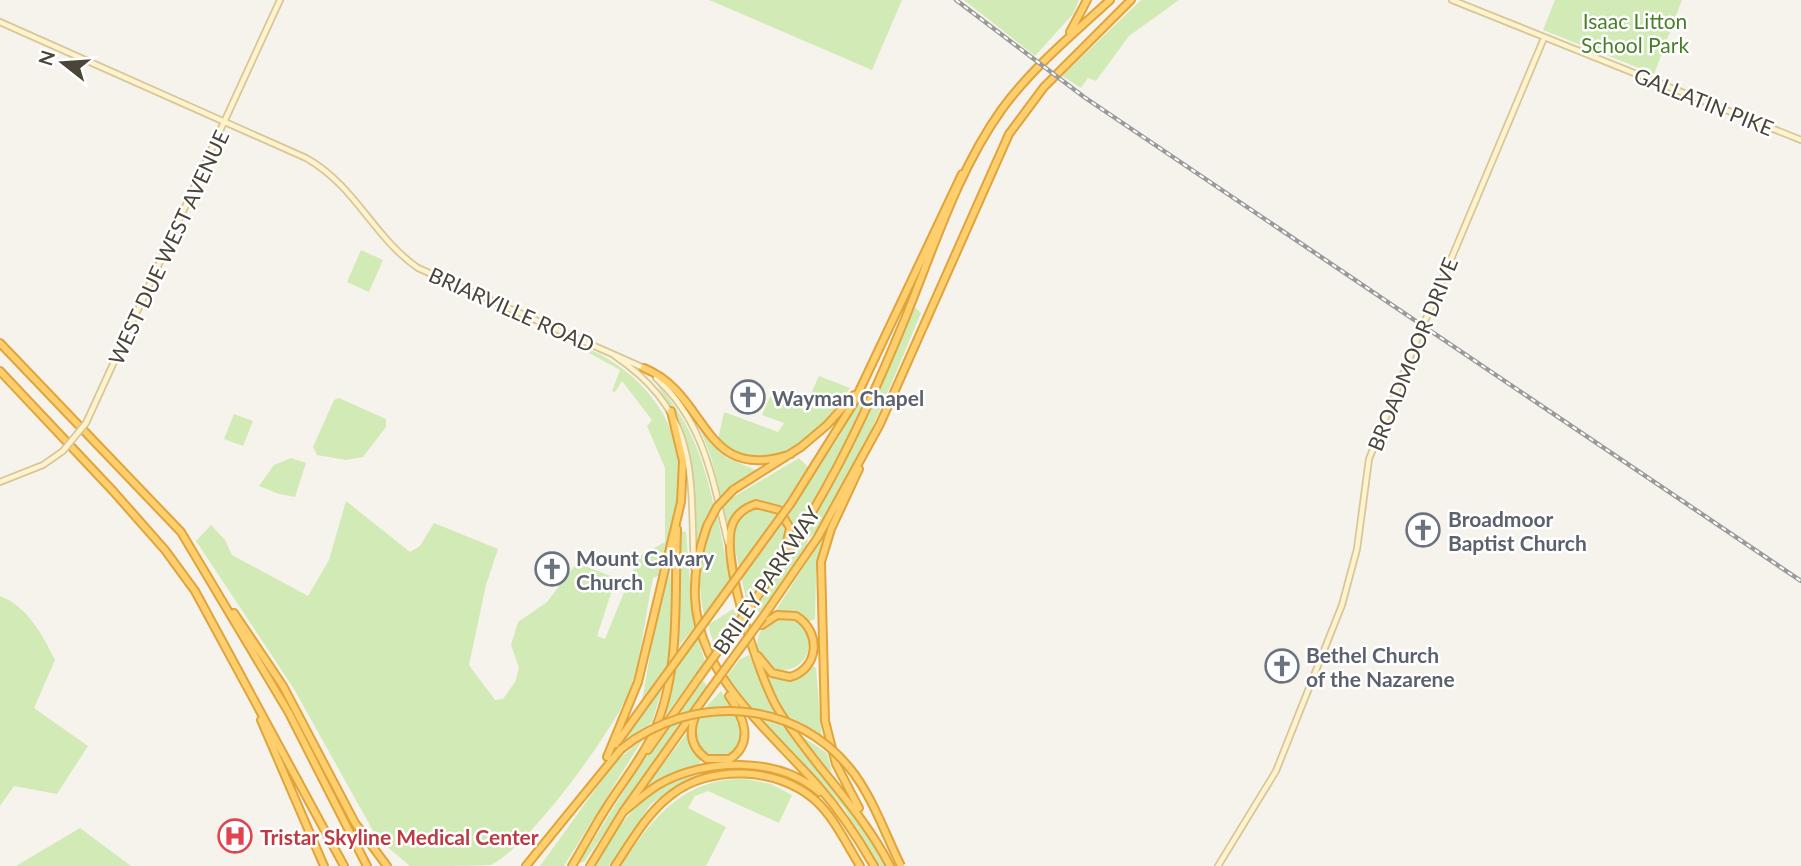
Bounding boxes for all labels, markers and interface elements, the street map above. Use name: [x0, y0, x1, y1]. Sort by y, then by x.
park label: Isaac Litton School Park: [1581, 8, 1689, 57]
north arrow: [28, 28, 98, 98]
text: N: [33, 48, 59, 68]
street label: GALLATIN PIKE: [1631, 62, 1777, 140]
street label: WEST DUE WEST AVENUE: [103, 126, 233, 368]
street label: BROADMOOR DRIVE: [1362, 254, 1462, 454]
street label: BRIARVILLE ROAD: [425, 261, 599, 357]
church icon: Wayman Chapel: [729, 378, 767, 416]
place label: Wayman Chapel: [772, 385, 924, 410]
street label: BRILEY PARKWAY: [707, 501, 825, 659]
place label: Broadmoor Baptist Church: [1448, 506, 1587, 555]
church icon: Broadmoor Baptist Church: [1404, 511, 1442, 549]
place label: Mount Calvary Church: [576, 545, 715, 594]
church icon: Mount Calvary Church: [533, 550, 571, 588]
place label: Bethel Church of the Nazarene: [1306, 642, 1455, 691]
church icon: Bethel Church of the Nazarene: [1263, 647, 1301, 685]
hospital icon: Tristar Skyline Medical Center: [216, 817, 254, 855]
place label: Tristar Skyline Medical Center: [260, 824, 539, 849]

